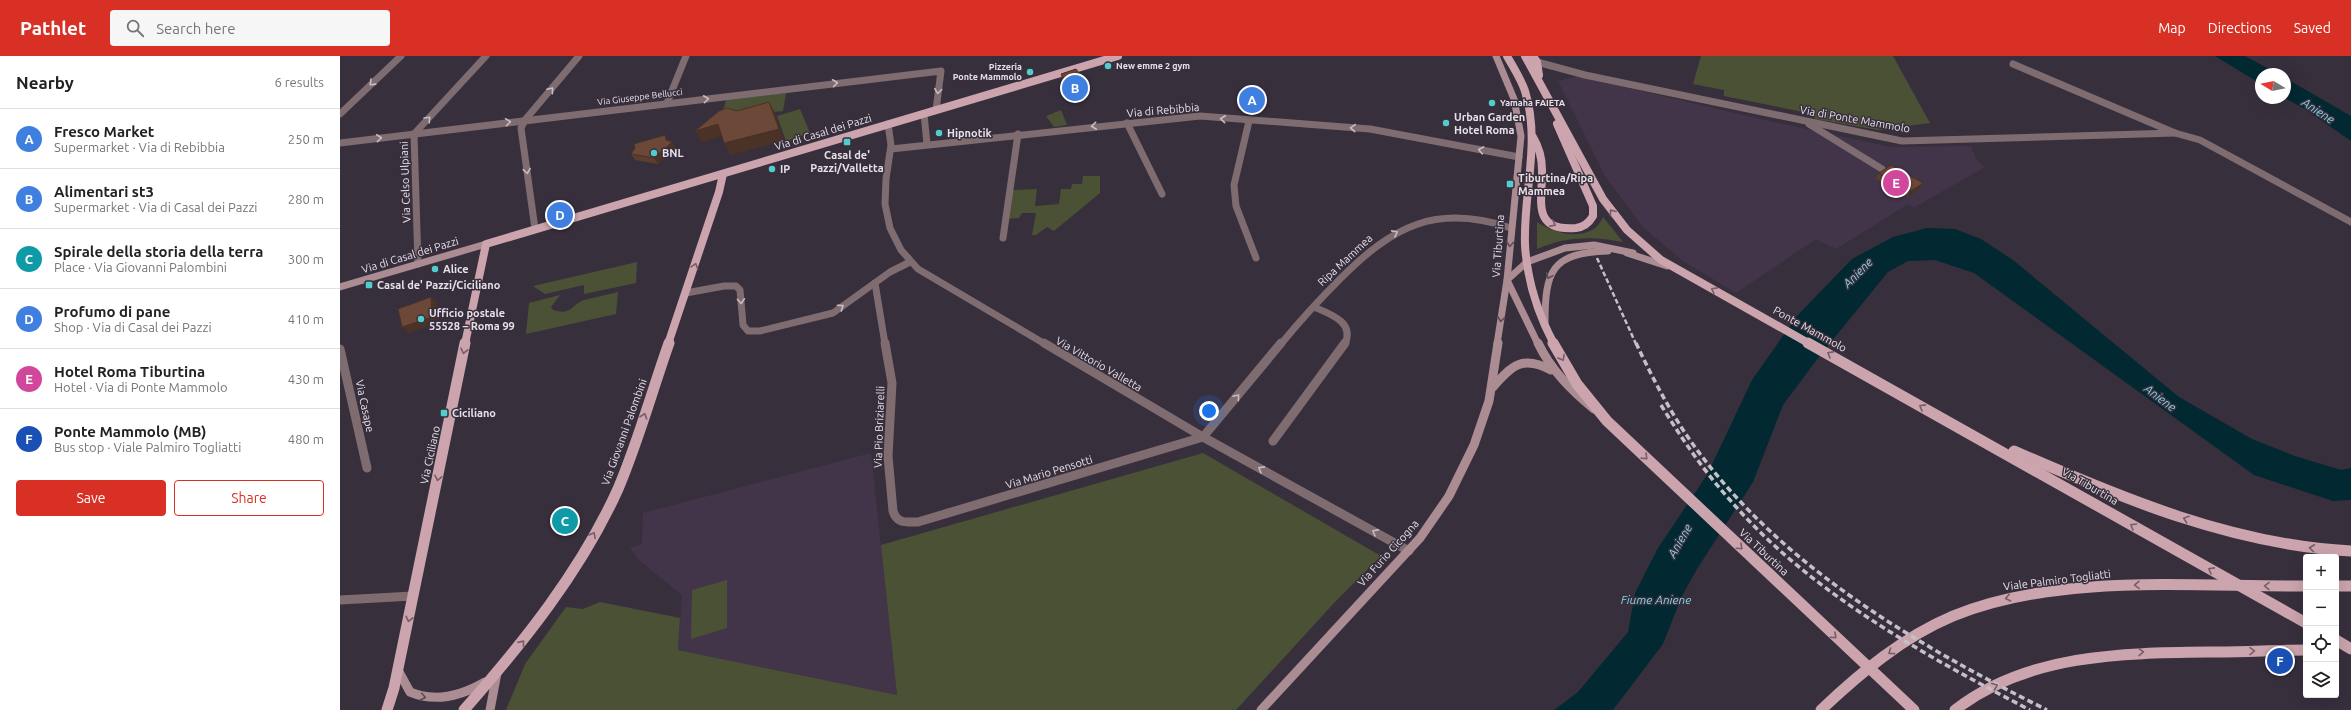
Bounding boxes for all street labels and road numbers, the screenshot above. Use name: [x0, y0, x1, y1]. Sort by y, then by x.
street label: Via Giuseppe Bellucci: [597, 87, 683, 107]
street label: Via di Rebibbia: [1126, 101, 1200, 119]
street label: Via di Ponte Mammolo: [1799, 103, 1911, 135]
street label: Via di Casal dei Pazzi: [773, 112, 873, 152]
street label: Via Celso Ulpiani: [398, 141, 412, 223]
street label: Via Tiburtina: [1490, 214, 1506, 278]
street label: Ripa Mammea: [1315, 232, 1375, 288]
street label: Via di Casal dei Pazzi: [360, 235, 460, 275]
street label: Ponte Mammolo: [1771, 304, 1849, 354]
street label: Via Vittorio Valletta: [1054, 334, 1144, 394]
street label: Via Giovanni Palombini: [599, 377, 649, 487]
street label: Via Casape: [354, 379, 376, 433]
street label: Via Pio Briziarelli: [872, 386, 886, 468]
street label: Via Ciciliano: [418, 425, 442, 485]
street label: Via Mario Pensotti: [1004, 453, 1094, 491]
street label: Via Tiburtina: [2060, 465, 2120, 507]
street label: Via Furio Cicogna: [1355, 517, 1421, 589]
street label: Via Tiburtina: [1737, 526, 1791, 578]
street label: Viale Palmiro Togliatti: [2003, 567, 2111, 593]

